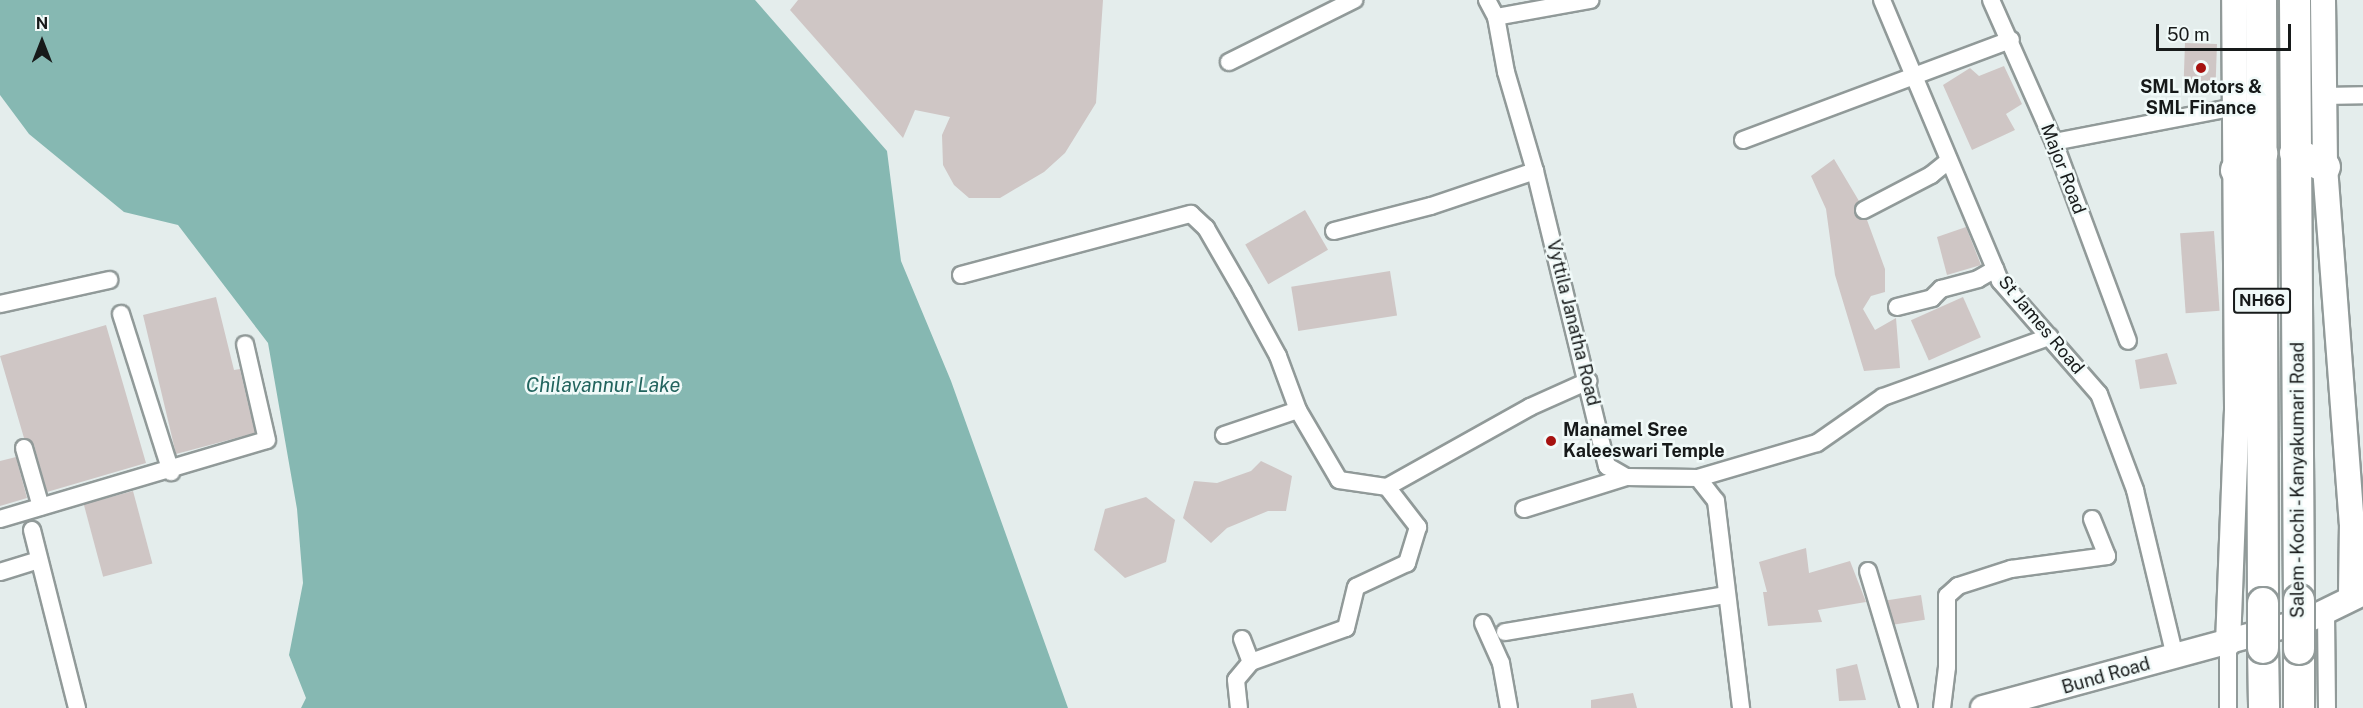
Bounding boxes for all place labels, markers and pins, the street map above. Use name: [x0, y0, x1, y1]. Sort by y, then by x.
marker: SML Motors & SML Finance: [2194, 61, 2208, 75]
place label: SML Motors & SML Finance: [2140, 77, 2262, 119]
place label: Manamel Sree Kaleeswari Temple: [1563, 420, 1725, 462]
marker: Manamel Sree Kaleeswari Temple: [1544, 434, 1558, 448]

